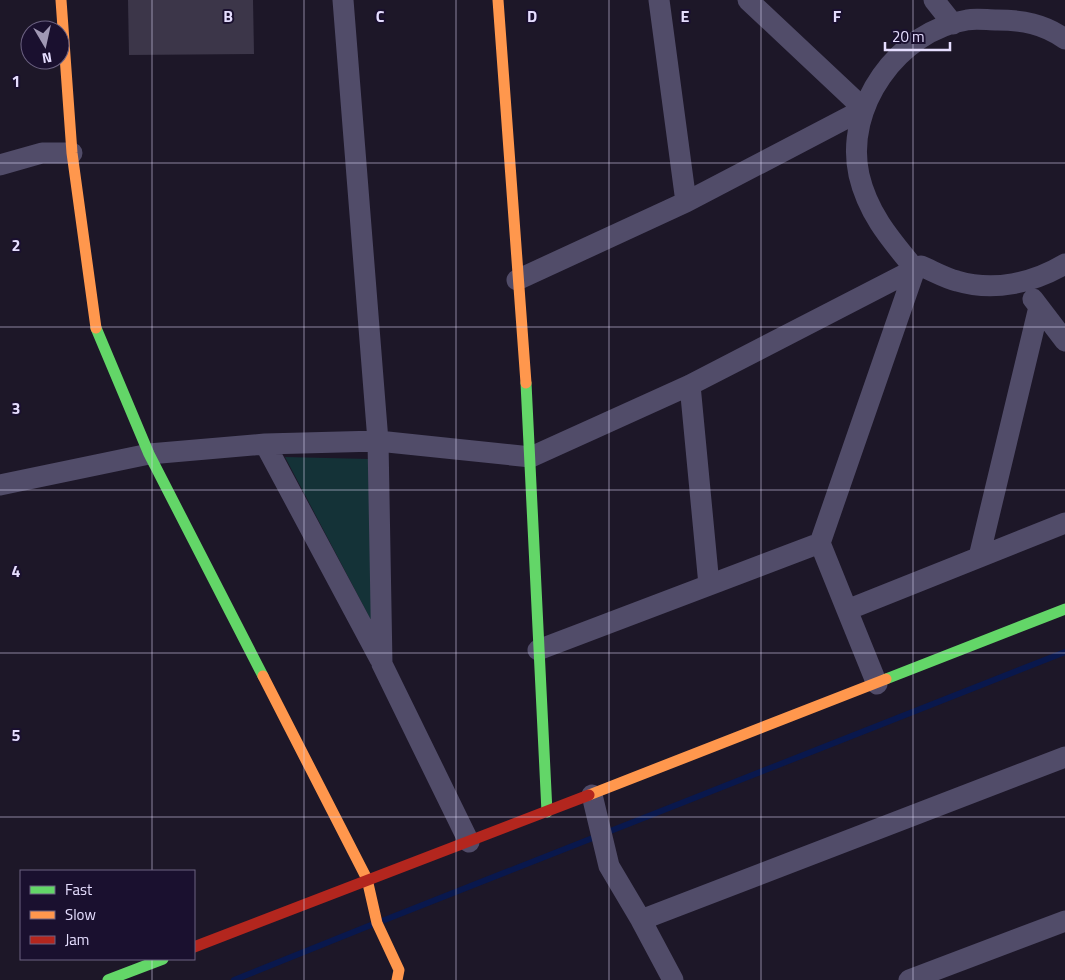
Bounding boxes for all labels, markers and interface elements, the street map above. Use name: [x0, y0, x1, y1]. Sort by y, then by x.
text: B: [223, 4, 233, 28]
text: C: [376, 4, 385, 28]
text: D: [527, 4, 537, 28]
text: E: [681, 4, 690, 28]
text: F: [833, 4, 842, 28]
north arrow: [20, 20, 70, 70]
scale bar: [885, 20, 950, 52]
text: 20 m: [892, 25, 925, 48]
text: N: [41, 47, 54, 69]
text: 1: [12, 69, 20, 93]
text: 2: [12, 233, 20, 257]
text: 3: [12, 396, 20, 420]
text: 4: [12, 559, 21, 583]
text: 5: [12, 723, 21, 747]
legend: [20, 870, 195, 960]
text: Fast: [65, 878, 93, 901]
text: Slow: [65, 903, 96, 926]
text: Jam: [65, 928, 89, 951]

